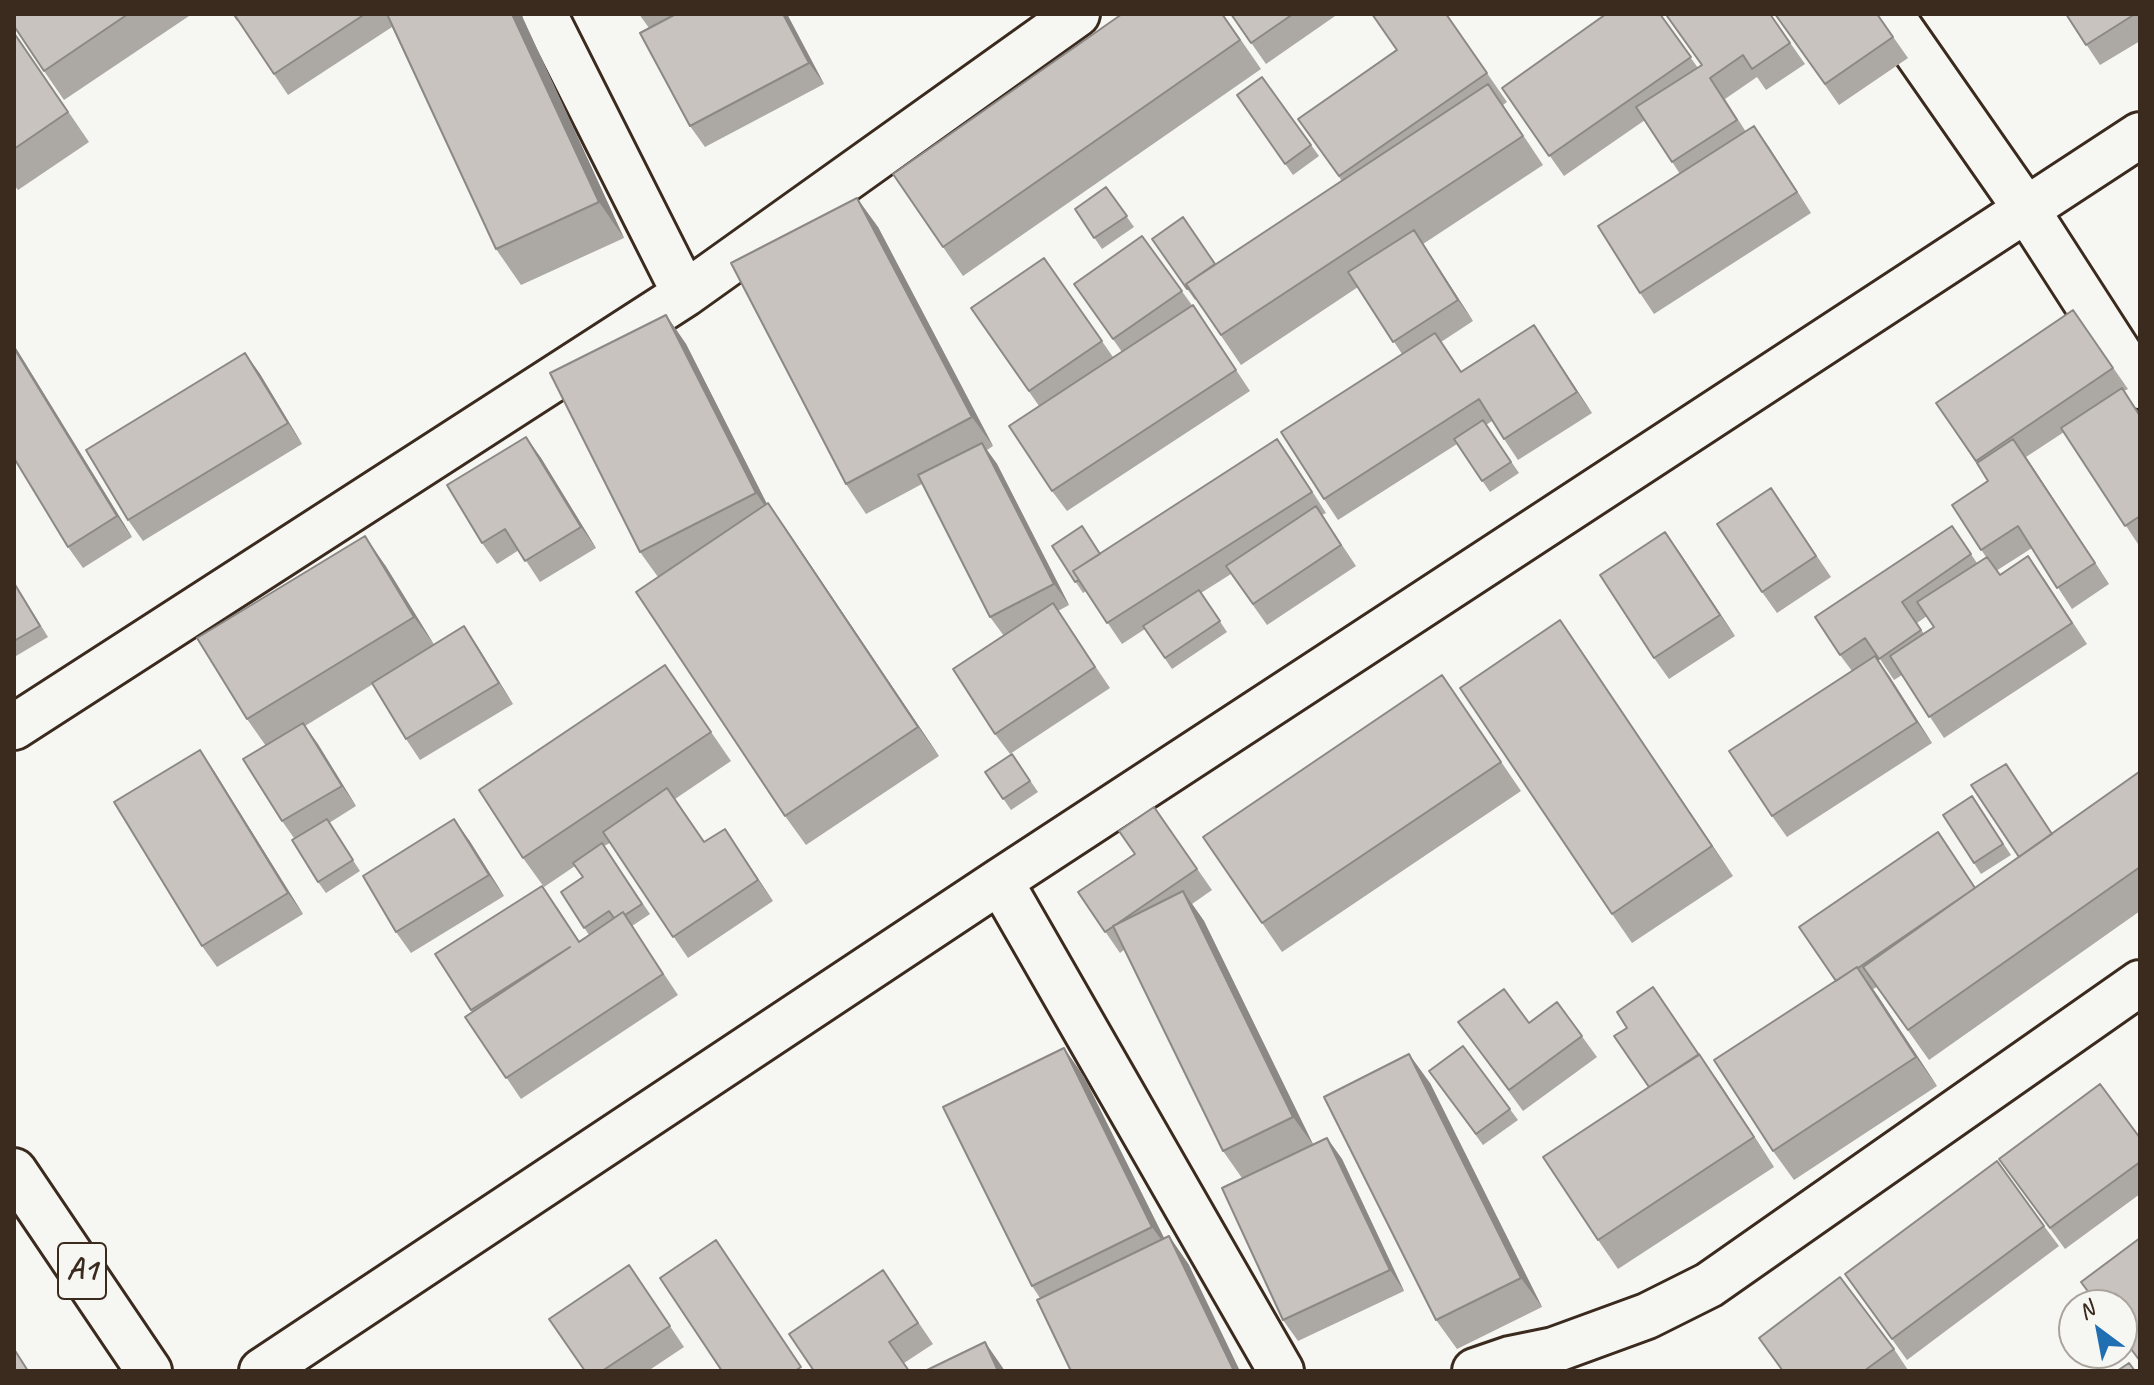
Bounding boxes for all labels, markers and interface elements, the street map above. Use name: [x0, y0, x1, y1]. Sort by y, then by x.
road number: A1: [58, 1243, 106, 1299]
north arrow: [2058, 1289, 2138, 1369]
text: N: [2073, 1295, 2100, 1326]

